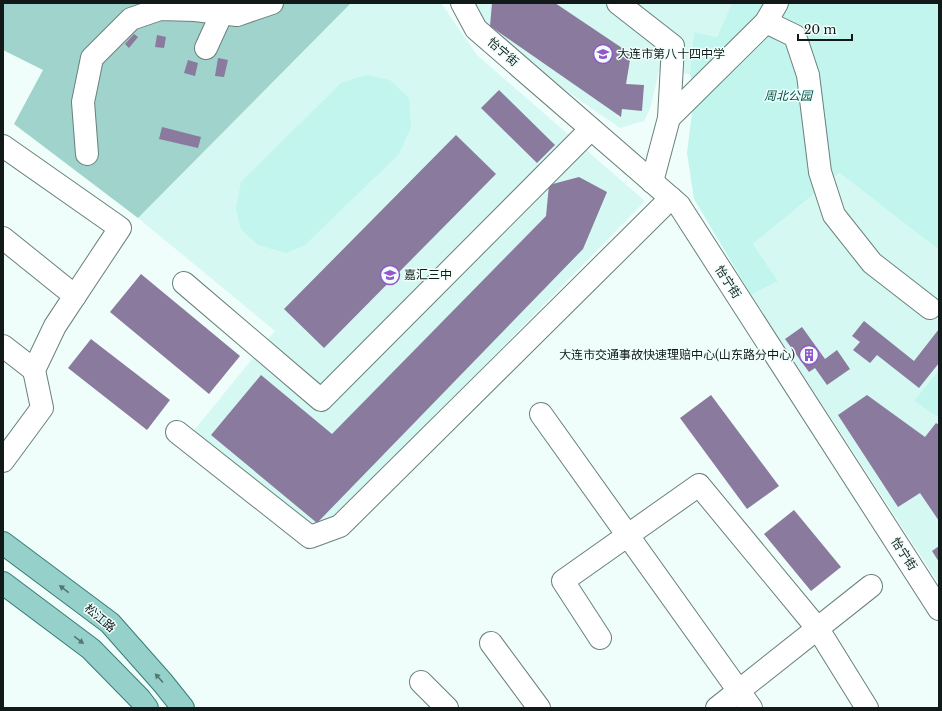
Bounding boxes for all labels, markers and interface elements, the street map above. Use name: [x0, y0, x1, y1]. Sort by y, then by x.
scale bar: [798, 16, 852, 42]
text: 20 m: [804, 22, 836, 37]
street label: 怡宁街: [485, 34, 522, 69]
school or university icon: 大连市第八十四中学: [592, 43, 614, 65]
place label: 大连市第八十四中学: [617, 46, 725, 61]
park label: 周北公园: [764, 88, 814, 103]
street label: 怡宁街: [712, 263, 745, 301]
school or university icon: 嘉汇三中: [379, 264, 401, 286]
place label: 嘉汇三中: [404, 267, 452, 282]
building icon: 大连市交通事故快速理赔中心(山东路分中心): [798, 344, 820, 366]
place label: 大连市交通事故快速理赔中心(山东路分中心): [559, 347, 795, 362]
street label: 怡宁街: [888, 535, 921, 573]
one-way arrow: [59, 585, 70, 593]
street label: 松江路: [82, 600, 119, 635]
one-way arrow: [73, 636, 84, 645]
one-way arrow: [154, 672, 163, 683]

